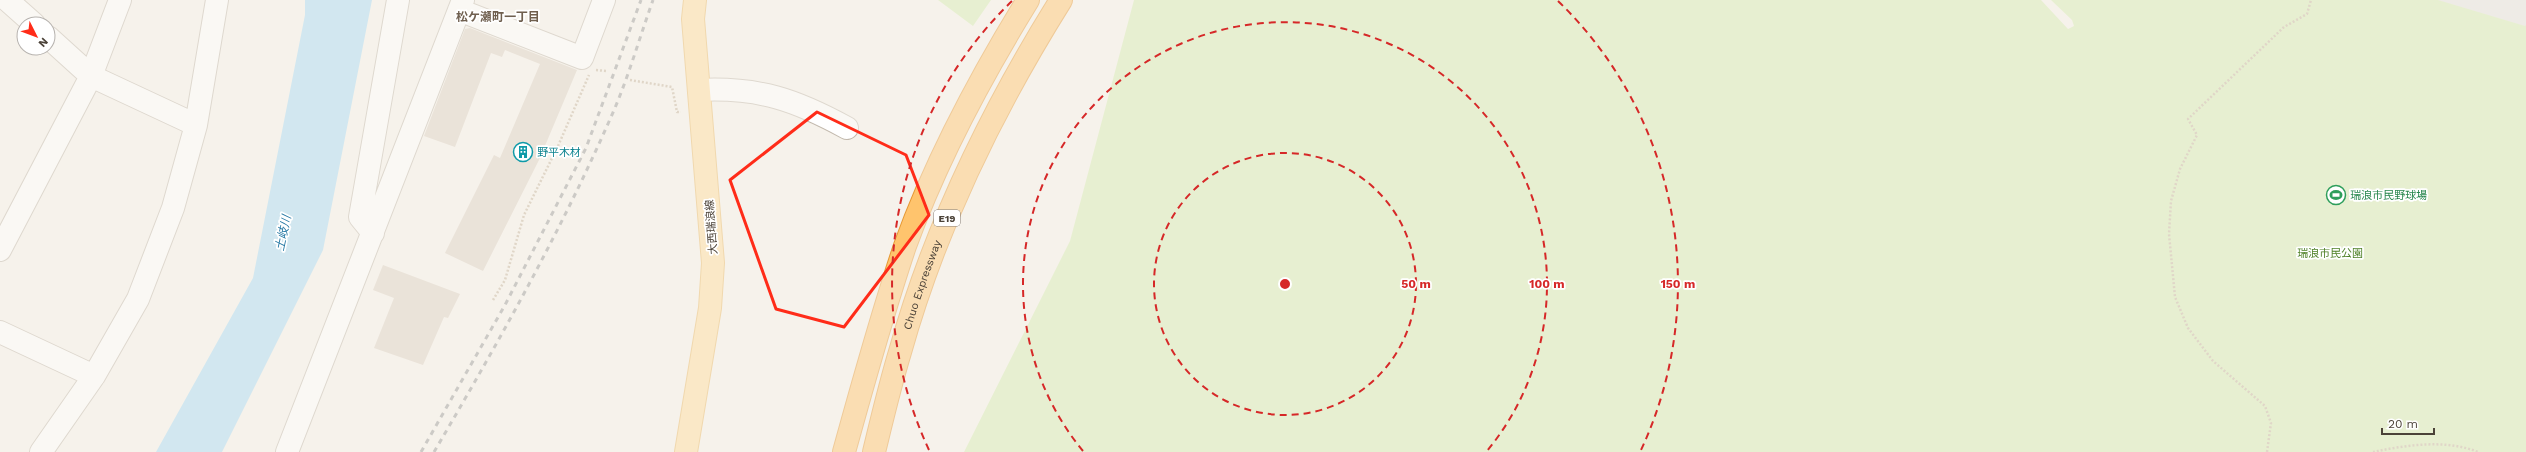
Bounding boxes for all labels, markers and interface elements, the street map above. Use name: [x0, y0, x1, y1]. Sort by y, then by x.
district label: 松ケ瀬町一丁目: [456, 10, 540, 24]
north arrow: [16, 16, 56, 56]
text: N: [36, 35, 51, 50]
building icon: 野平木材: [512, 141, 534, 163]
place label: 野平木材: [537, 146, 581, 159]
sports icon: 瑞浪市民野球場: [2325, 184, 2347, 206]
place label: 瑞浪市民野球場: [2350, 189, 2427, 202]
street label: 大西瑞浪線: [703, 199, 720, 255]
road number: E19: [934, 210, 960, 226]
water label: 土岐川: [272, 212, 294, 252]
street label: Chuo Expressway: [901, 238, 944, 331]
park label: 瑞浪市民公園: [2297, 247, 2363, 260]
centre of rings: [1278, 277, 1292, 291]
text: 50 m: [1401, 277, 1431, 291]
text: 100 m: [1529, 277, 1565, 291]
text: 150 m: [1661, 277, 1695, 291]
scale bar: [2382, 410, 2434, 436]
text: 20 m: [2388, 417, 2418, 431]

